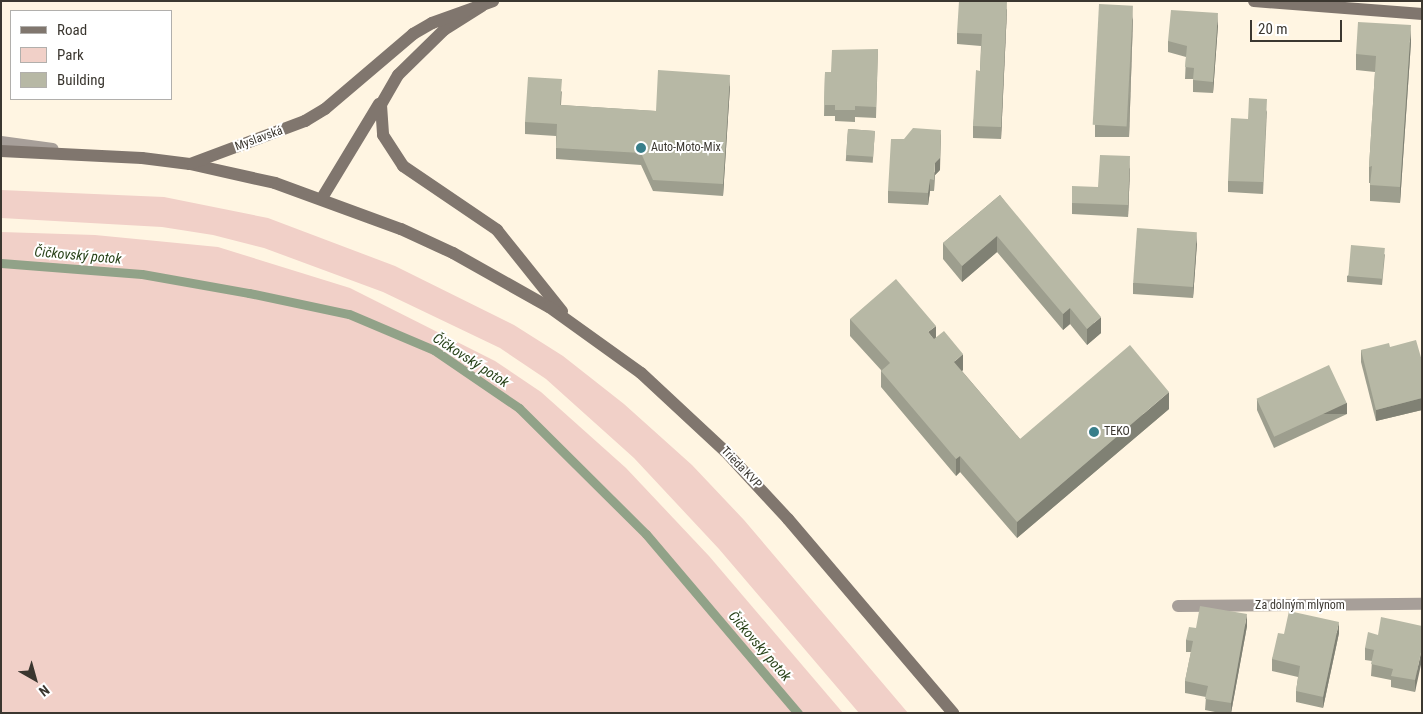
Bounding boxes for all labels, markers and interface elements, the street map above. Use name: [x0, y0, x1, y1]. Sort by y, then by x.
legend: [10, 10, 172, 100]
scale bar: [1253, 10, 1346, 42]
text: 20 m: [1258, 20, 1288, 38]
text: Road: [57, 21, 87, 39]
text: Park: [57, 46, 84, 64]
text: Building: [57, 71, 105, 89]
street label: Myslavská: [233, 124, 285, 154]
place label: Auto-Moto-Mix: [651, 141, 721, 155]
marker: Auto-Moto-Mix: [635, 142, 647, 154]
water label: Čičkovský potok: [34, 243, 122, 267]
water label: Čičkovský potok: [430, 329, 512, 391]
place label: TEKO: [1104, 425, 1130, 439]
marker: TEKO: [1088, 426, 1100, 438]
street label: Trieda KVP: [718, 444, 764, 492]
street label: Za dolným mlynom: [1255, 599, 1345, 613]
water label: Čičkovský potok: [725, 608, 795, 684]
north arrow: [10, 654, 60, 704]
text: N: [36, 682, 53, 700]

